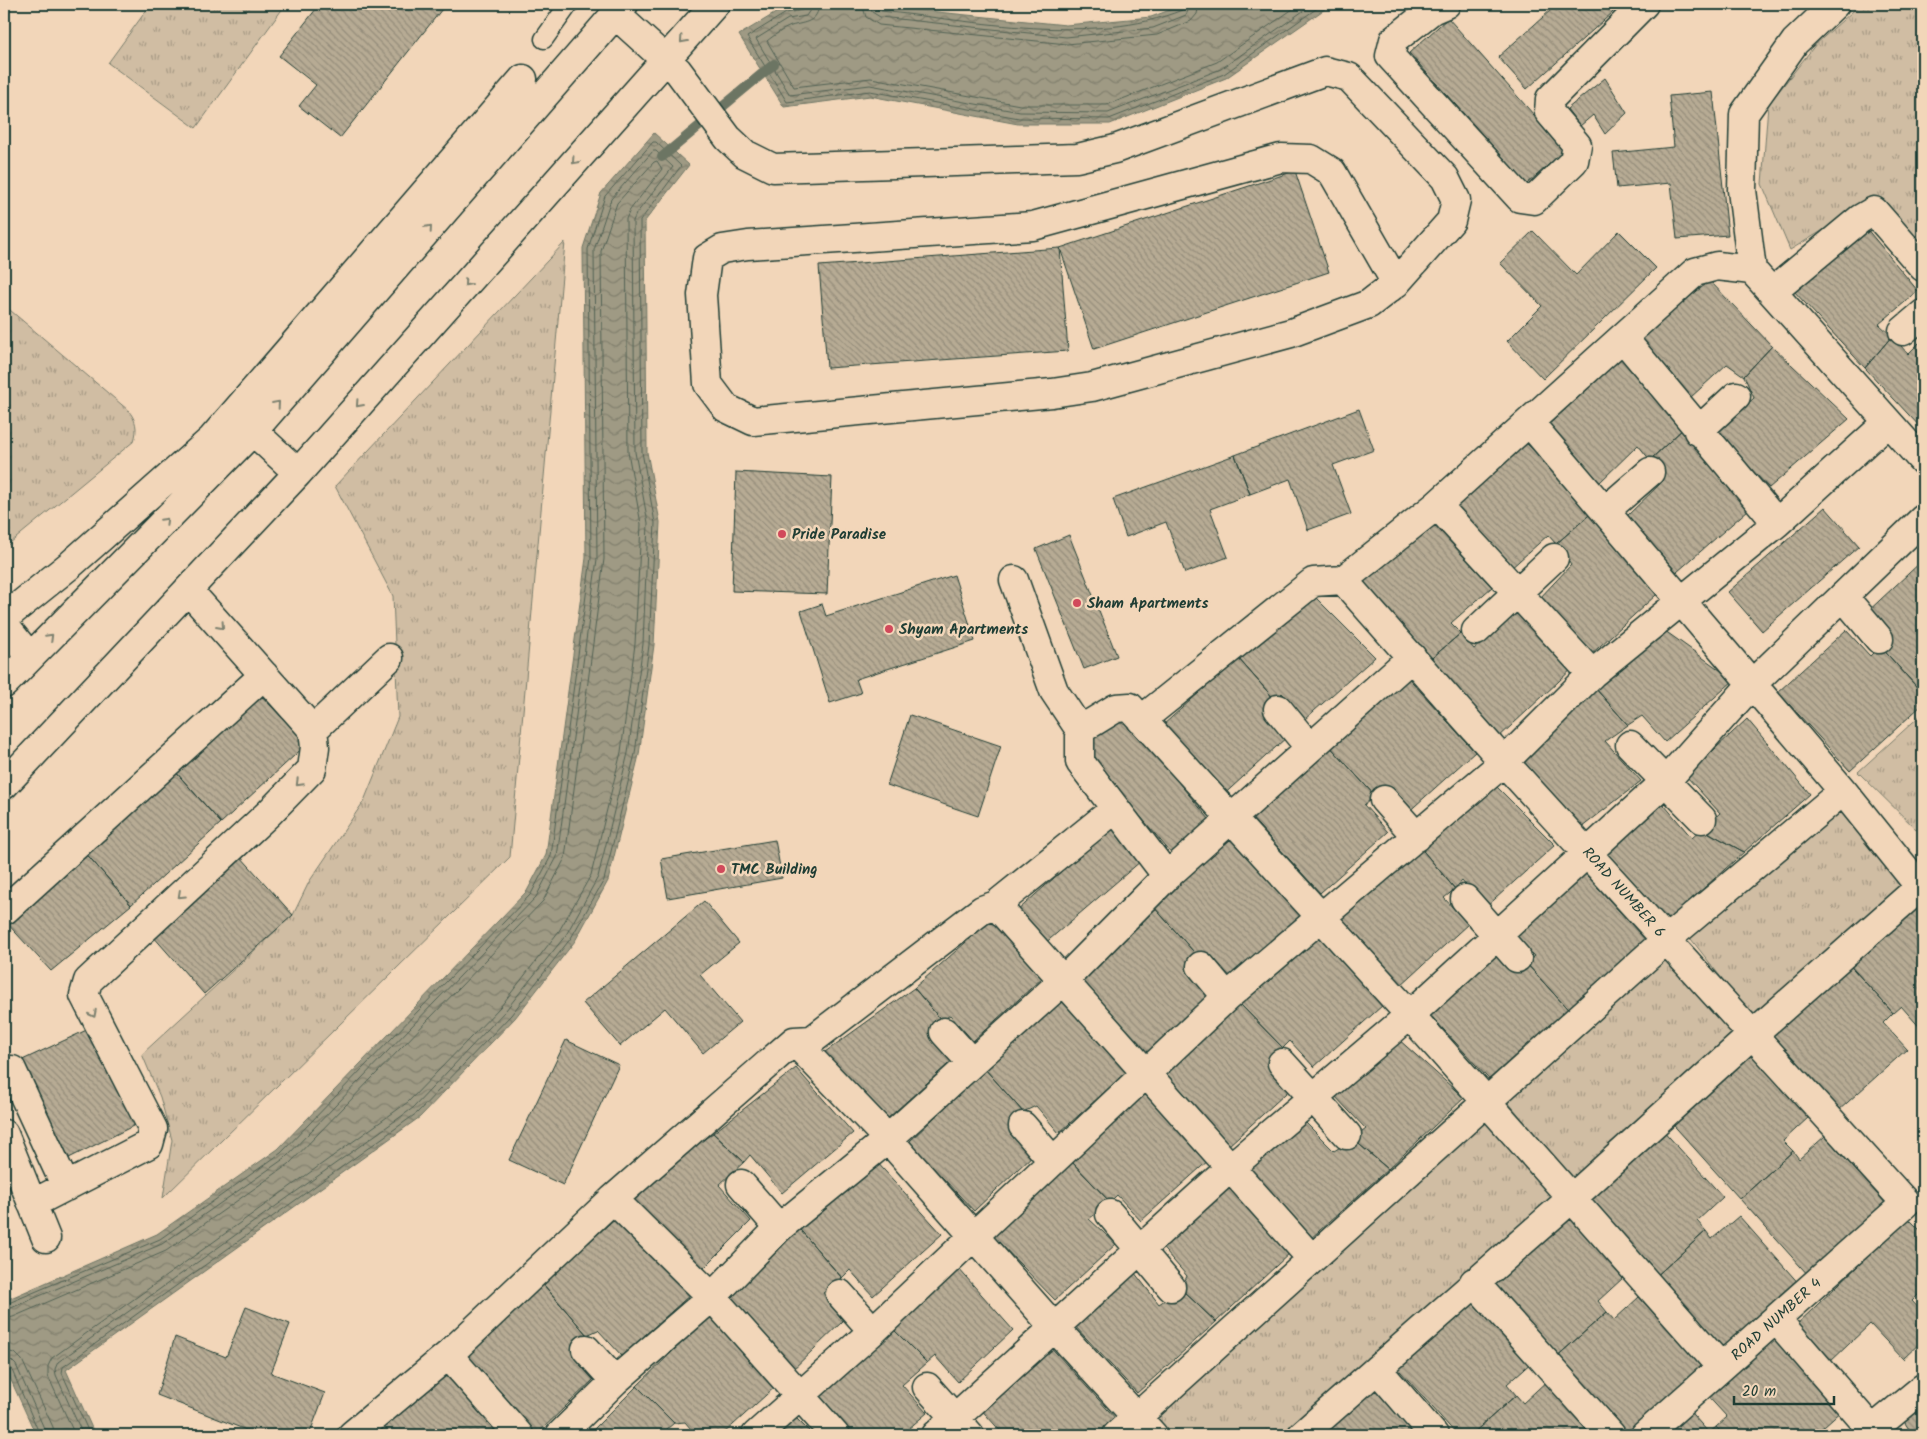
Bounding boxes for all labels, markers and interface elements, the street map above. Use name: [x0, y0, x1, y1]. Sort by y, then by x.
one-way arrow: [680, 34, 689, 43]
one-way arrow: [571, 156, 580, 165]
one-way arrow: [424, 225, 433, 234]
one-way arrow: [463, 277, 472, 286]
one-way arrow: [356, 399, 365, 408]
one-way arrow: [271, 400, 280, 409]
one-way arrow: [159, 518, 168, 527]
place label: Pride Paradise: [792, 523, 887, 547]
marker: Pride Paradise: [776, 528, 788, 540]
place label: Sham Apartments: [1087, 592, 1209, 616]
marker: Sham Apartments: [1071, 597, 1083, 609]
place label: Shyam Apartments: [899, 618, 1028, 642]
one-way arrow: [215, 621, 224, 630]
marker: Shyam Apartments: [883, 623, 895, 635]
one-way arrow: [45, 633, 54, 642]
one-way arrow: [296, 777, 305, 786]
street label: ROAD NUMBER 6: [1576, 842, 1671, 943]
place label: TMC Building: [731, 858, 818, 882]
marker: TMC Building: [715, 863, 727, 875]
one-way arrow: [177, 889, 186, 898]
one-way arrow: [87, 1008, 97, 1017]
street label: ROAD NUMBER 4: [1726, 1272, 1827, 1367]
scale bar: [1734, 1374, 1834, 1406]
text: 20 m: [1742, 1380, 1776, 1404]

